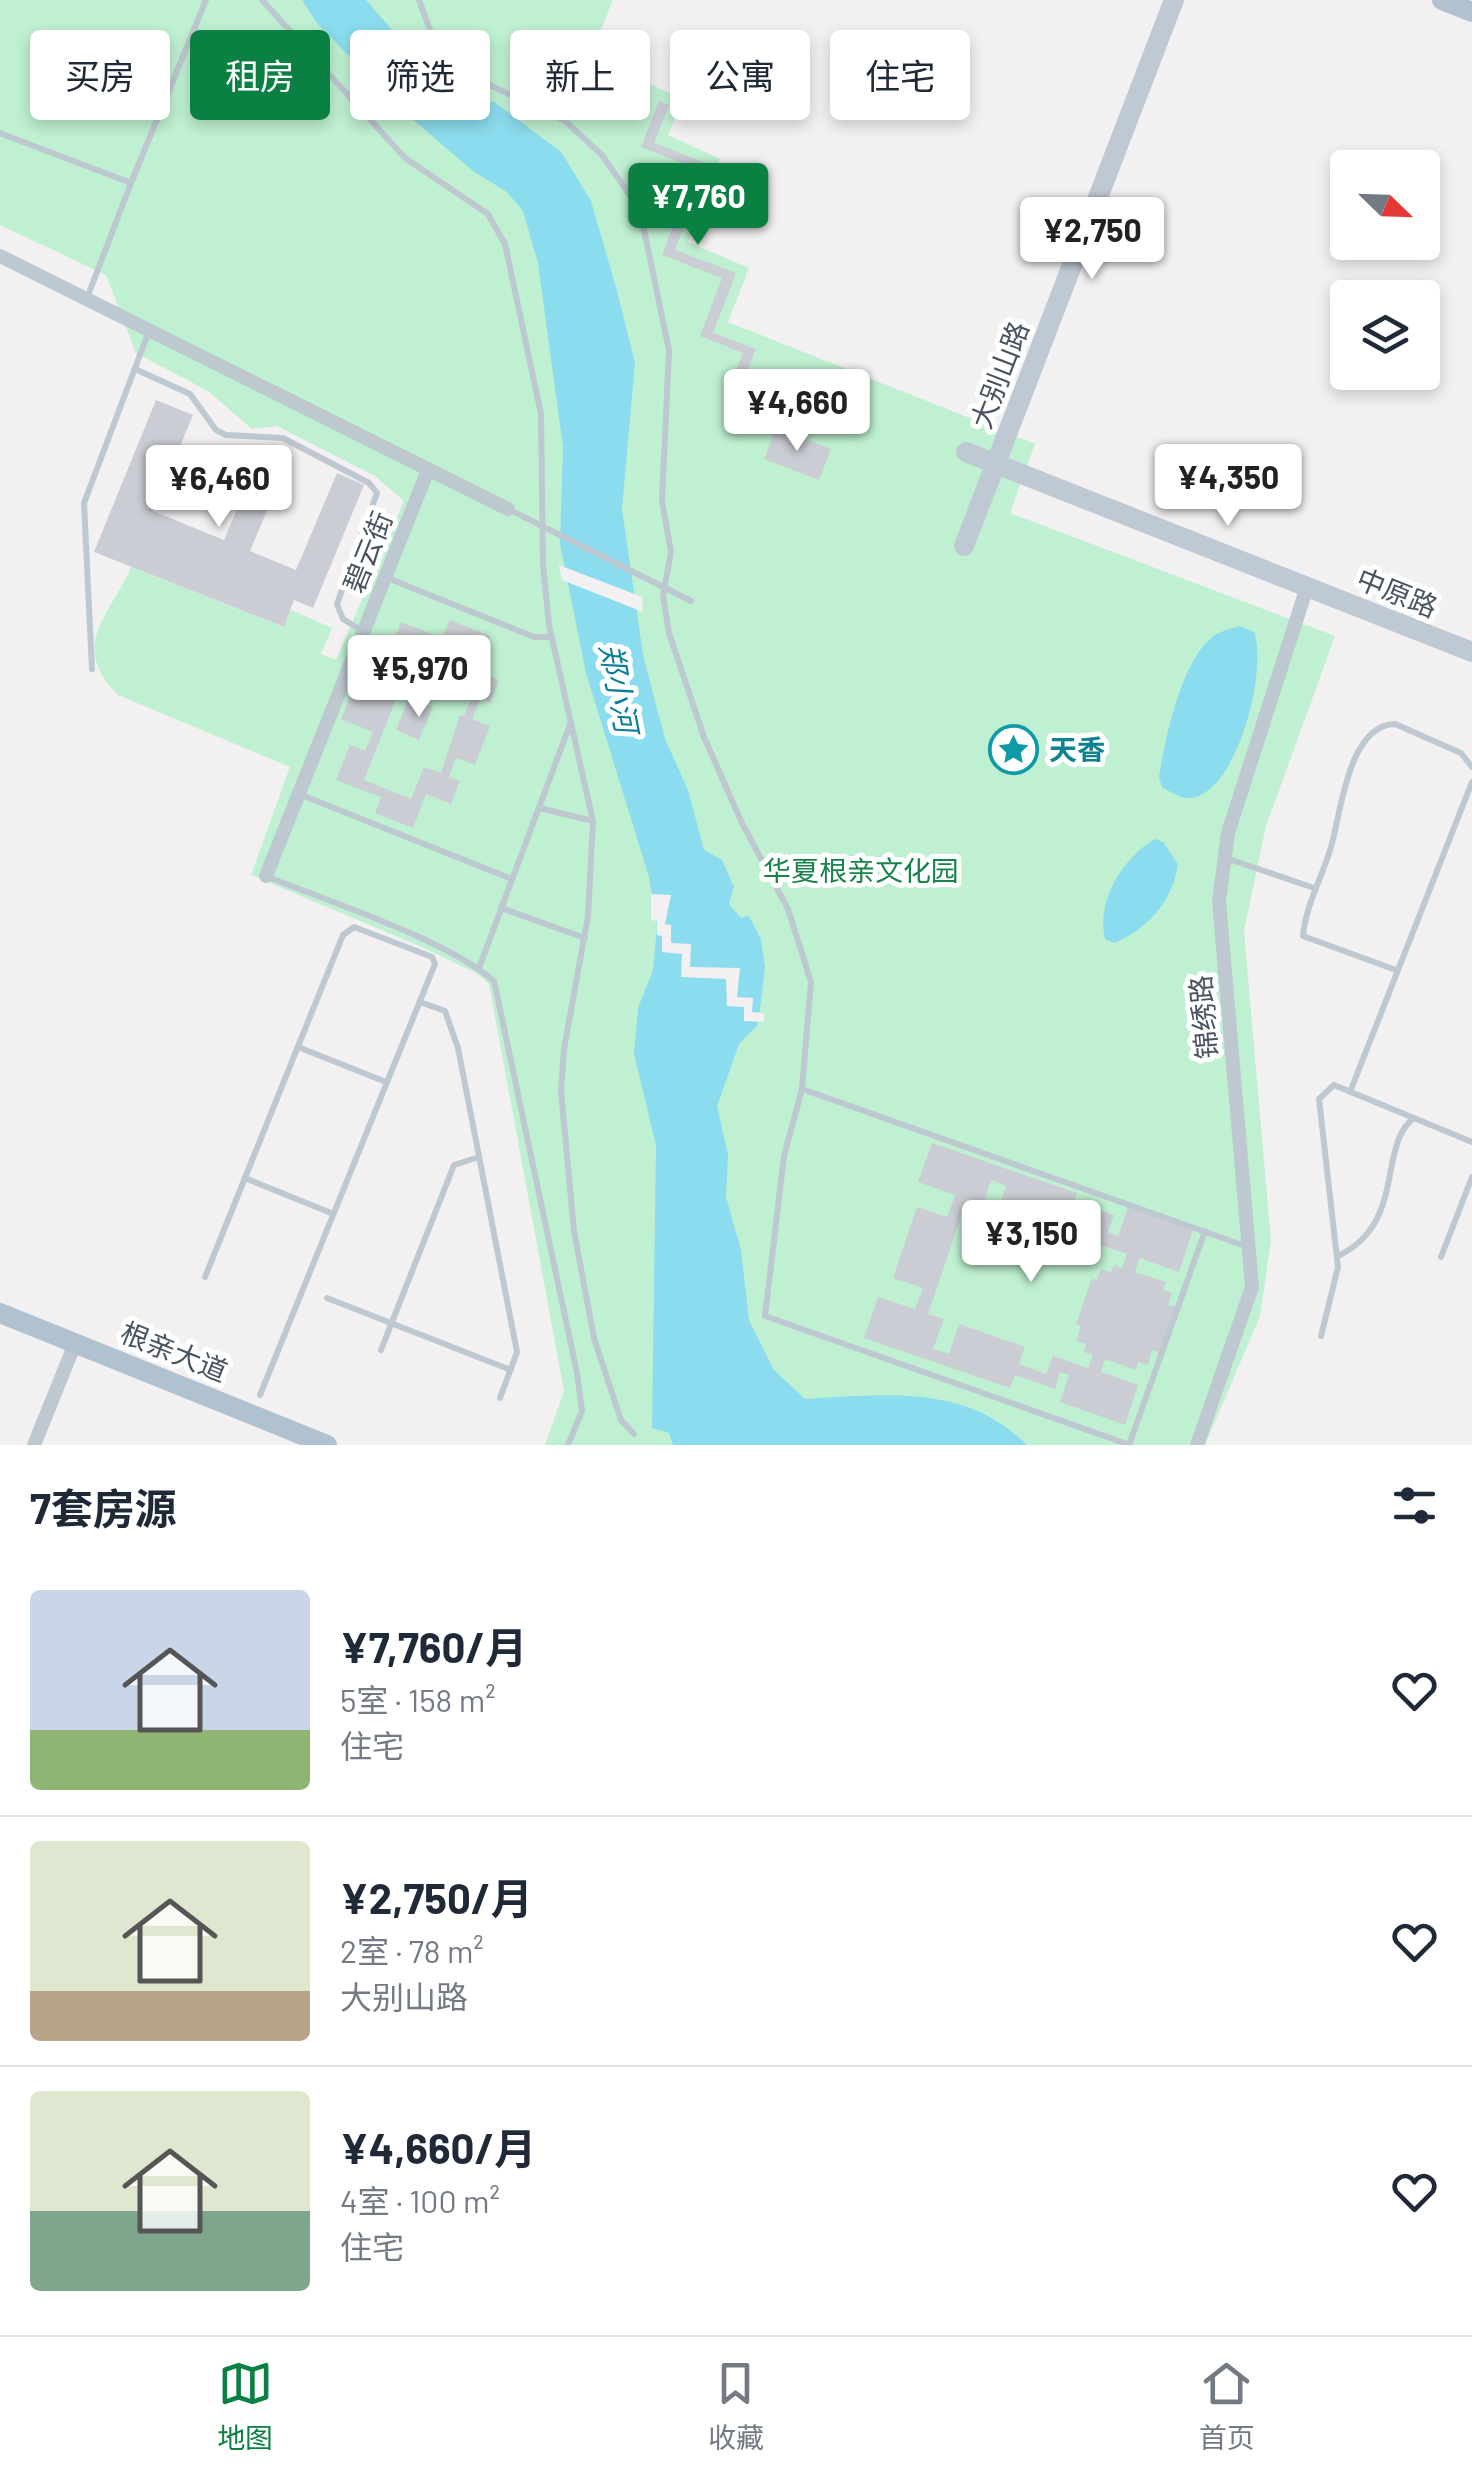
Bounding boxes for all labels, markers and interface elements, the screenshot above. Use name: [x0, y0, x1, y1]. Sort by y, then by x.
chip: 买房: [30, 30, 170, 120]
chip: 租房: [190, 30, 330, 120]
chip: 筛选: [350, 30, 490, 120]
chip: 新上: [510, 30, 650, 120]
chip: 公寓: [670, 30, 810, 120]
chip: 住宅: [830, 30, 970, 120]
north arrow: [1330, 150, 1440, 260]
map controls: [1330, 150, 1440, 390]
pin: ¥7,760: [617, 163, 779, 248]
text: ¥7,760: [650, 176, 746, 214]
pin: ¥2,750: [1011, 197, 1173, 282]
text: ¥2,750: [1042, 210, 1142, 248]
button: layers: [1330, 280, 1440, 390]
street label: 大别山路: [963, 316, 1035, 433]
pin: ¥4,660: [716, 369, 878, 454]
text: ¥4,660: [746, 382, 848, 420]
pin: ¥4,350: [1147, 444, 1309, 529]
pin: ¥6,460: [138, 445, 300, 530]
text: ¥4,350: [1177, 457, 1279, 495]
text: ¥6,460: [168, 458, 270, 496]
street label: 碧云街: [336, 506, 399, 597]
street label: 中原路: [1352, 561, 1443, 624]
pin: ¥5,970: [338, 635, 500, 720]
water label: 郑小河: [594, 640, 647, 740]
text: ¥5,970: [370, 648, 468, 686]
place icon: 天香: [988, 724, 1040, 776]
place label: 天香: [1049, 732, 1105, 766]
park label: 华夏根亲文化园: [763, 853, 959, 887]
street label: 锦绣路: [1182, 974, 1224, 1060]
pin: ¥3,150: [950, 1200, 1112, 1285]
text: ¥3,150: [984, 1213, 1078, 1251]
street label: 根亲大道: [116, 1314, 233, 1388]
icon: filters: [1387, 1478, 1442, 1533]
text: 7套房源: [30, 1482, 177, 1532]
text: ¥7,760/月: [340, 1621, 527, 1671]
icon: home: [110, 1630, 230, 1750]
icon: heart: [1387, 1663, 1442, 1718]
text: 5室 · 158 m²: [340, 1680, 496, 1718]
text: 住宅: [340, 1726, 404, 1764]
text: ¥2,750/月: [340, 1872, 533, 1922]
icon: home: [110, 1881, 230, 2001]
icon: heart: [1387, 1914, 1442, 1969]
text: 2室 · 78 m²: [340, 1931, 484, 1969]
text: 大别山路: [340, 1977, 468, 2015]
text: ¥4,660/月: [340, 2122, 536, 2172]
icon: home: [110, 2131, 230, 2251]
icon: heart: [1387, 2164, 1442, 2219]
text: 4室 · 100 m²: [340, 2181, 500, 2219]
text: 住宅: [340, 2227, 404, 2265]
tab: 地图: [217, 2356, 273, 2456]
tab: 收藏: [708, 2356, 764, 2456]
tab: 首页: [1199, 2356, 1255, 2456]

